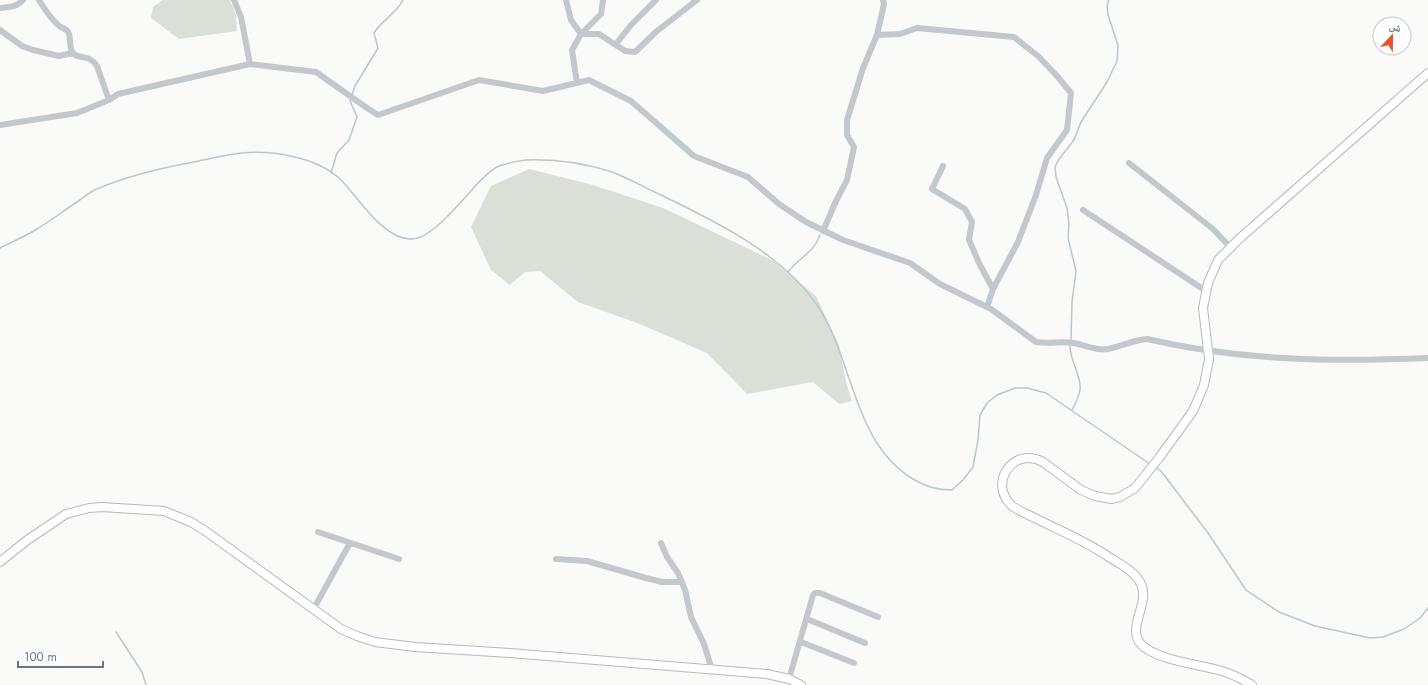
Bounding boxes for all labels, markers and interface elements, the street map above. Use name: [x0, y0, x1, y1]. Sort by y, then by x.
north arrow: [1372, 16, 1412, 56]
text: ش: [1387, 17, 1404, 36]
scale bar: [18, 643, 103, 669]
text: 100 m: [24, 648, 57, 666]

